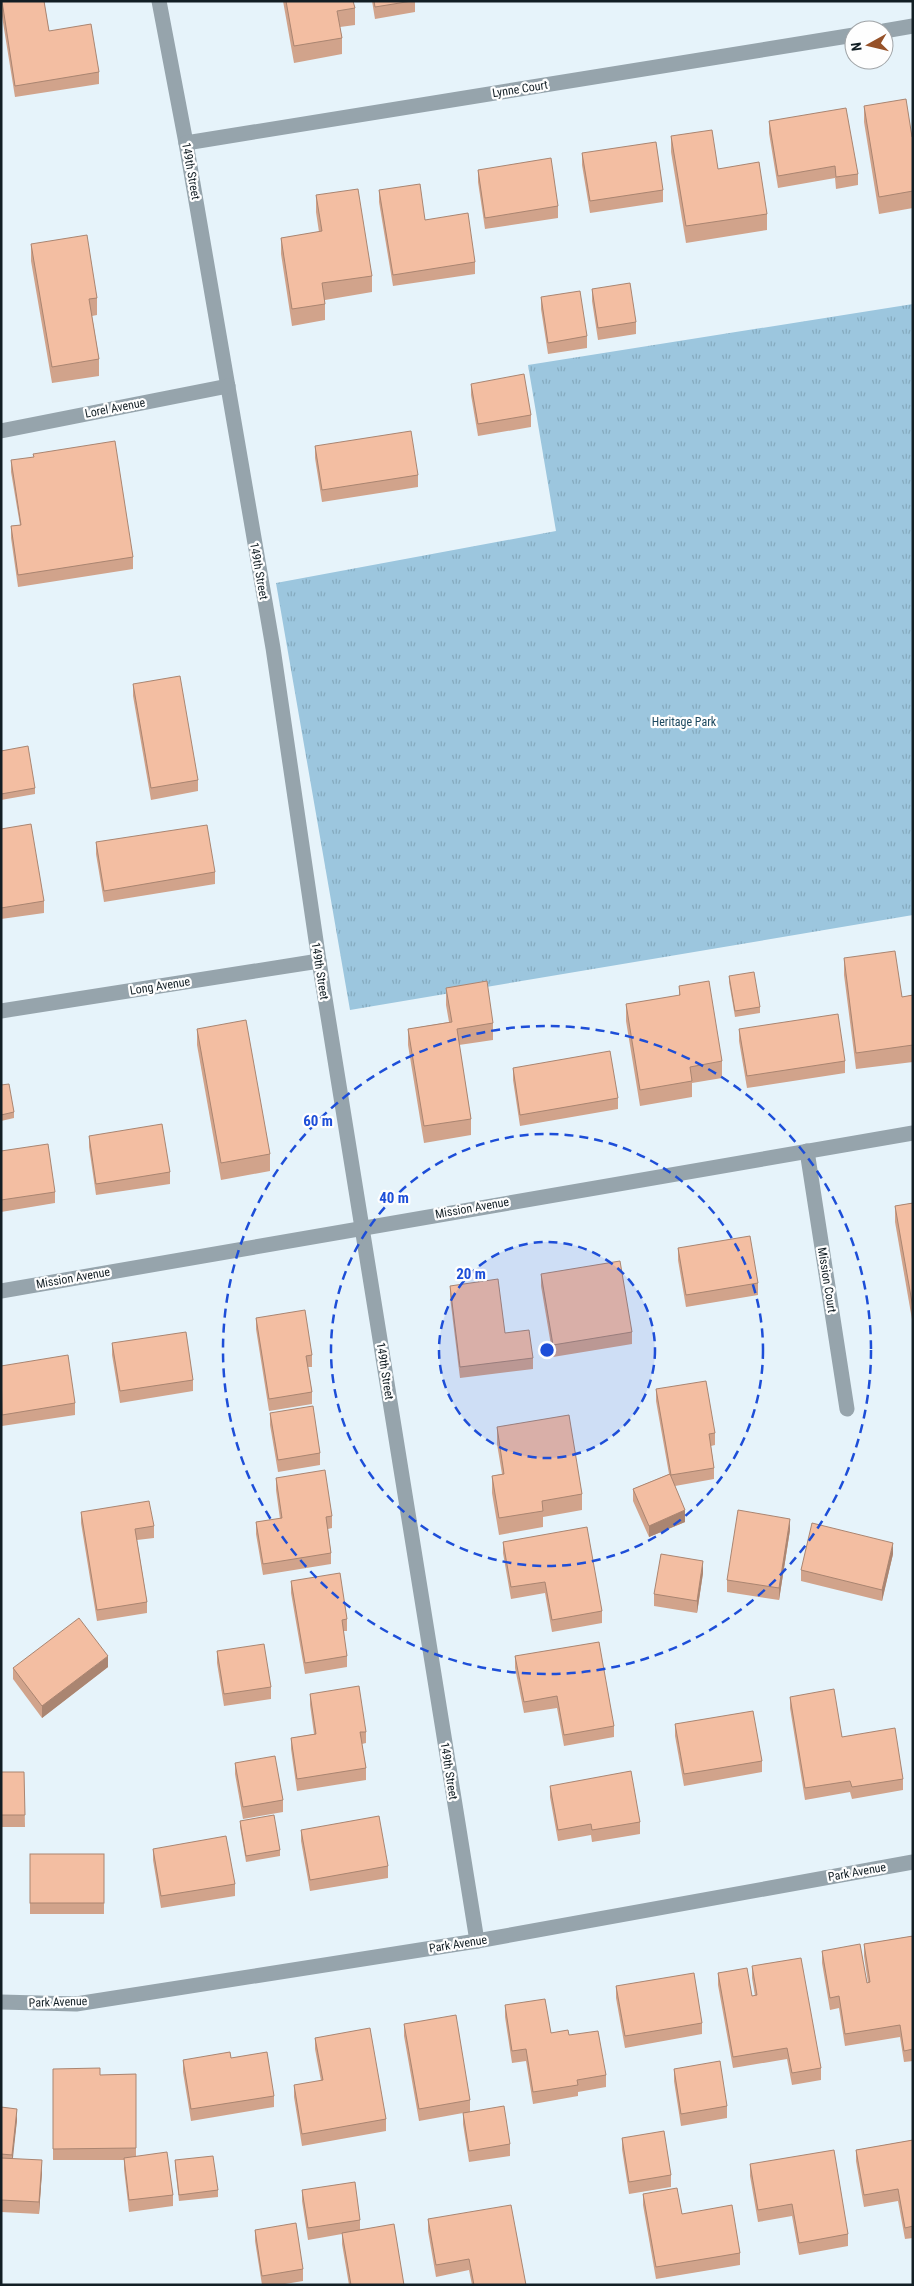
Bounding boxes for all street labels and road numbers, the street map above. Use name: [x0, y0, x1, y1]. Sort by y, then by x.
street label: Lynne Court: [491, 78, 549, 100]
street label: 149th Street: [179, 141, 203, 201]
street label: Lorel Avenue: [84, 395, 147, 421]
street label: 149th Street: [247, 541, 271, 601]
street label: 149th Street: [309, 941, 332, 1001]
street label: Long Avenue: [129, 974, 191, 998]
street label: Mission Avenue: [434, 1195, 510, 1221]
street label: Mission Court: [815, 1246, 839, 1314]
street label: Mission Avenue: [35, 1265, 111, 1291]
street label: 149th Street: [374, 1341, 397, 1401]
street label: 149th Street: [438, 1741, 461, 1801]
street label: Park Avenue: [827, 1860, 887, 1884]
street label: Park Avenue: [428, 1932, 488, 1956]
street label: Park Avenue: [28, 1994, 88, 2010]

